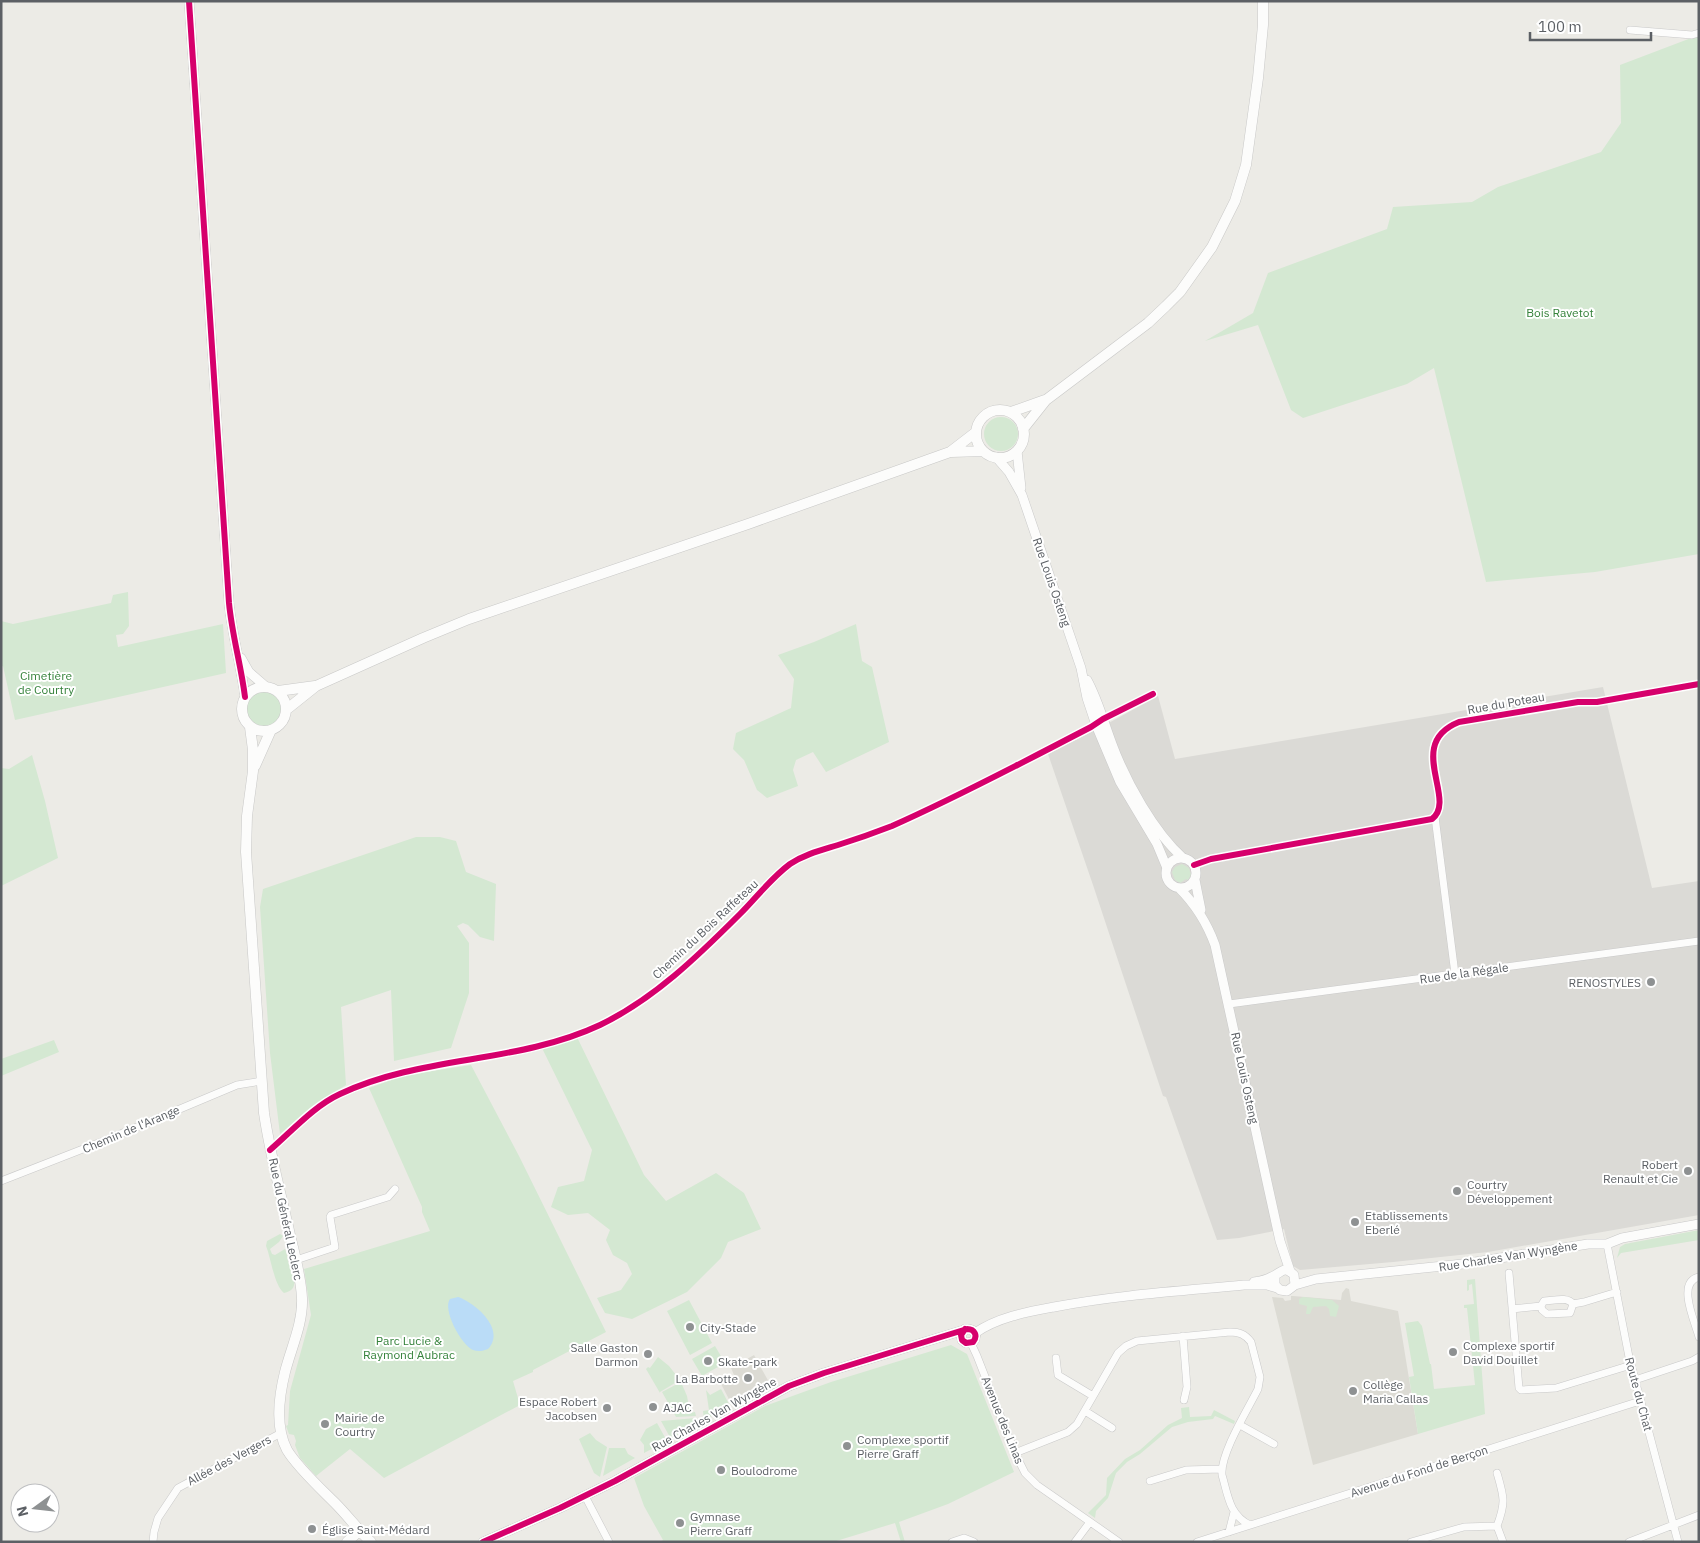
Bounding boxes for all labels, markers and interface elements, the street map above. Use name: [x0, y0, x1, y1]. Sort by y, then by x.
scale bar: [1530, 10, 1651, 42]
text: 100 m: [1538, 17, 1582, 36]
park label: Bois Ravetot: [1526, 305, 1594, 320]
street label: Rue Louis Osteng: [1030, 536, 1074, 629]
park label: Cimetière de Courtry: [18, 668, 74, 697]
street label: Rue du Poteau: [1466, 689, 1546, 717]
street label: Chemin du Bois Raffeteau: [649, 876, 761, 982]
street label: Rue de la Régale: [1419, 959, 1510, 987]
place label: RENOSTYLES: [1569, 975, 1641, 990]
marker: RENOSTYLES: [1645, 976, 1657, 988]
street label: Rue Louis Osteng: [1228, 1031, 1262, 1126]
street label: Chemin de l'Arange: [80, 1102, 182, 1156]
street label: Rue du Général Leclerc: [266, 1157, 306, 1281]
place label: Robert Renault et Cie: [1603, 1157, 1678, 1186]
marker: Robert Renault et Cie: [1682, 1165, 1694, 1177]
place label: Courtry Développement: [1467, 1177, 1553, 1206]
marker: Courtry Développement: [1451, 1185, 1463, 1197]
place label: Etablissements Eberlé: [1365, 1208, 1448, 1237]
marker: Etablissements Eberlé: [1349, 1216, 1361, 1228]
street label: Rue Charles Van Wyngène: [1438, 1238, 1579, 1274]
place label: City-Stade: [700, 1320, 757, 1335]
marker: City-Stade: [684, 1321, 696, 1333]
park label: Parc Lucie & Raymond Aubrac: [363, 1333, 455, 1362]
place label: Complexe sportif David Douillet: [1463, 1338, 1555, 1367]
place label: Salle Gaston Darmon: [571, 1340, 638, 1369]
marker: Complexe sportif David Douillet: [1447, 1346, 1459, 1358]
marker: Salle Gaston Darmon: [642, 1348, 654, 1360]
place label: Skate-park: [718, 1354, 778, 1369]
marker: Skate-park: [702, 1355, 714, 1367]
street label: Route du Chat: [1622, 1355, 1656, 1433]
place label: La Barbotte: [676, 1371, 738, 1386]
marker: La Barbotte: [742, 1372, 754, 1384]
street label: Rue Charles Van Wyngène: [649, 1373, 779, 1455]
street label: Avenue des Linas: [979, 1374, 1027, 1466]
place label: Collège Maria Callas: [1363, 1377, 1429, 1406]
marker: Collège Maria Callas: [1347, 1385, 1359, 1397]
place label: Espace Robert Jacobsen: [519, 1394, 597, 1423]
place label: AJAC: [663, 1400, 692, 1415]
marker: AJAC: [647, 1401, 659, 1413]
marker: Espace Robert Jacobsen: [601, 1402, 613, 1414]
place label: Mairie de Courtry: [335, 1410, 385, 1439]
marker: Mairie de Courtry: [319, 1418, 331, 1430]
street label: Allée des Vergers: [184, 1431, 274, 1488]
place label: Complexe sportif Pierre Graff: [857, 1432, 949, 1461]
marker: Complexe sportif Pierre Graff: [841, 1440, 853, 1452]
street label: Avenue du Fond de Berçon: [1348, 1442, 1490, 1500]
place label: Boulodrome: [731, 1463, 798, 1478]
marker: Boulodrome: [715, 1464, 727, 1476]
north arrow: [10, 1483, 60, 1533]
text: N: [12, 1504, 32, 1519]
place label: Gymnase Pierre Graff: [690, 1509, 752, 1538]
marker: Gymnase Pierre Graff: [674, 1517, 686, 1529]
place label: Église Saint-Médard: [322, 1522, 430, 1537]
marker: Église Saint-Médard: [306, 1523, 318, 1535]

